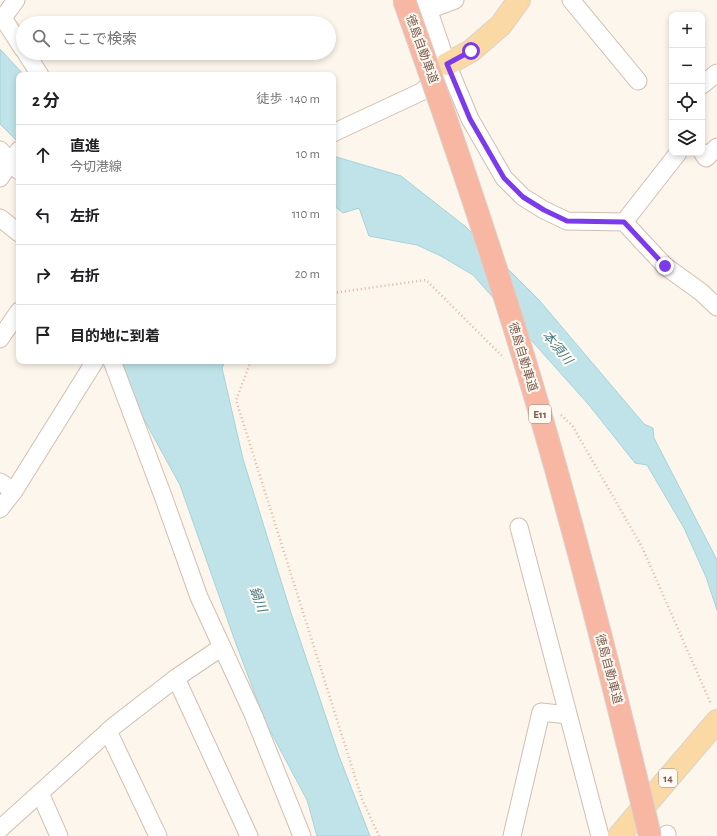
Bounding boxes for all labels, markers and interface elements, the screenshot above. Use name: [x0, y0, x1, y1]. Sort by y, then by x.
map controls: [669, 12, 705, 156]
button: +: [669, 12, 705, 48]
street label: 徳島自動車道: [404, 13, 441, 85]
search box: [16, 16, 336, 60]
icon: search: [30, 27, 52, 49]
text: ここで検索: [62, 32, 137, 47]
route start: [462, 42, 480, 60]
button: −: [669, 48, 705, 84]
button: locate: [669, 84, 705, 120]
text: 2 分: [32, 92, 60, 109]
text: 徒歩 · 140 m: [257, 93, 320, 106]
button: layers: [669, 120, 705, 156]
text: 直進: [70, 139, 100, 154]
icon: ahead: [32, 144, 54, 166]
text: 10 m: [296, 148, 320, 161]
text: 今切港線: [70, 161, 122, 174]
icon: left: [32, 204, 54, 226]
text: 110 m: [292, 208, 320, 221]
text: 左折: [70, 209, 100, 224]
route end: [656, 257, 674, 275]
icon: right: [32, 264, 54, 286]
text: 20 m: [295, 268, 320, 281]
text: 右折: [70, 269, 100, 284]
street label: 徳島自動車道: [507, 321, 540, 393]
icon: arrive: [32, 324, 54, 346]
water label: 本須川: [539, 328, 576, 369]
text: 目的地に到着: [70, 329, 160, 344]
road number: E11: [529, 405, 551, 423]
water label: 鍋川: [247, 585, 270, 616]
street label: 徳島自動車道: [594, 632, 625, 705]
road number: 14: [659, 769, 677, 787]

